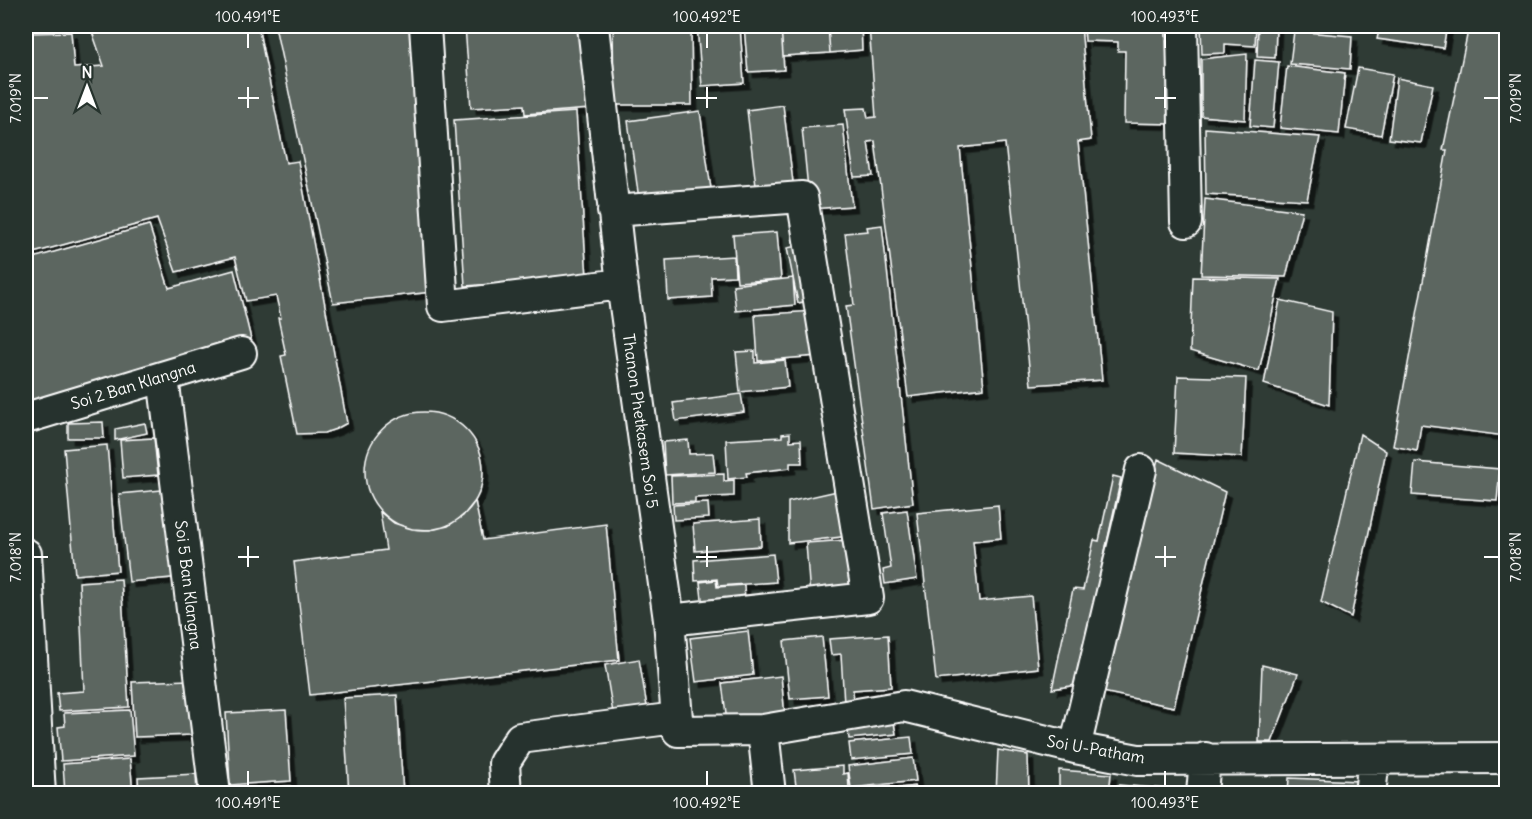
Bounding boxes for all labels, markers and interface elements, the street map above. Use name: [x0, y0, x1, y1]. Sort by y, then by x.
text: 100.491°E: [215, 7, 281, 26]
text: 100.492°E: [673, 7, 741, 26]
text: 100.493°E: [1131, 7, 1199, 26]
north arrow: [57, 57, 117, 117]
text: N: [81, 62, 93, 82]
text: 7.019°N: [6, 73, 25, 123]
text: 7.019°N: [1506, 73, 1525, 123]
street label: Thanon Phetkasem Soi 5: [619, 332, 663, 510]
street label: Soi 2 Ban Klangna: [68, 356, 198, 414]
street label: Soi 5 Ban Klangna: [171, 519, 207, 651]
text: 7.018°N: [6, 532, 25, 582]
text: 7.018°N: [1506, 532, 1525, 582]
street label: Soi U-Patham: [1045, 731, 1147, 767]
text: 100.491°E: [215, 793, 281, 812]
text: 100.492°E: [673, 793, 741, 812]
text: 100.493°E: [1131, 793, 1199, 812]

